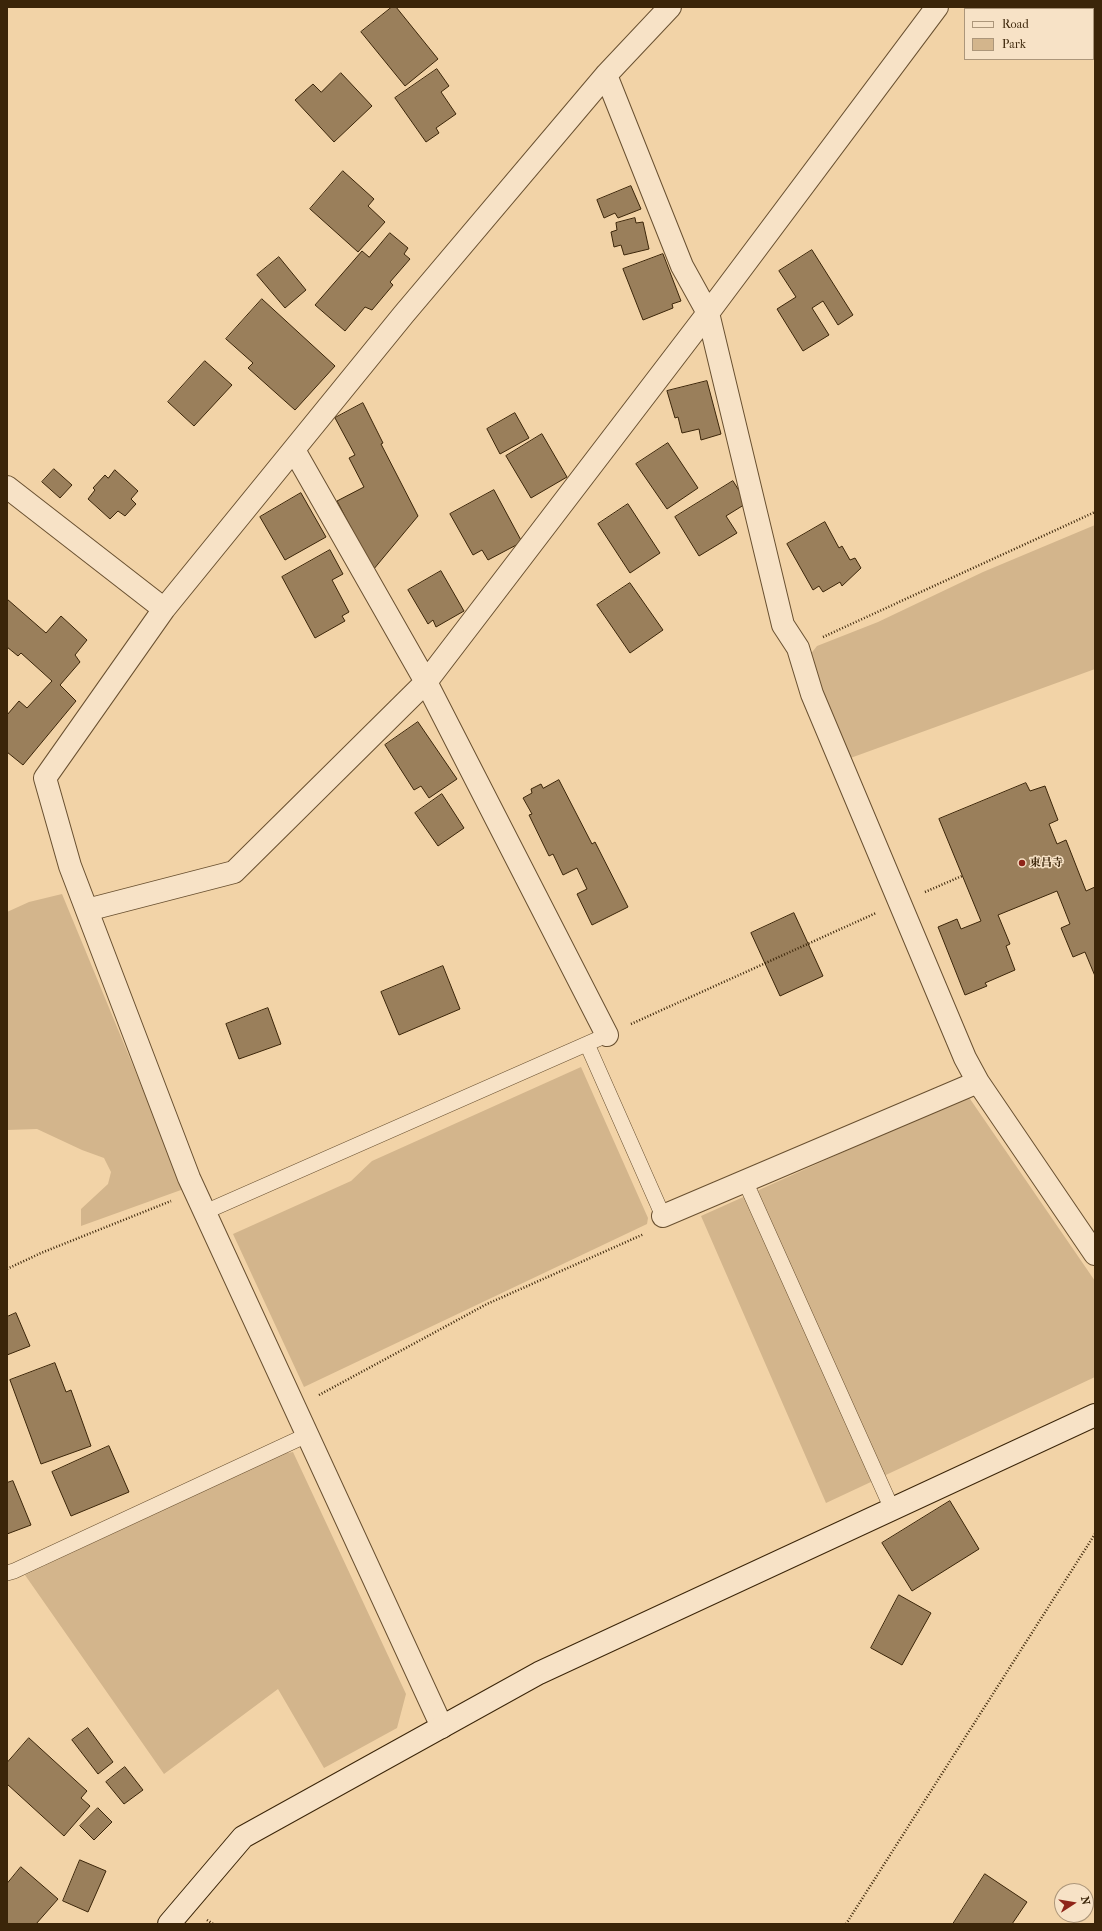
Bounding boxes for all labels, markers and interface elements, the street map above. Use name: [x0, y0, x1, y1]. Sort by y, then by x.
legend: [964, 8, 1094, 60]
text: Road: [1002, 17, 1029, 31]
text: Park: [1002, 37, 1026, 51]
place label: 東昌寺: [1030, 856, 1063, 870]
marker: 東昌寺: [1017, 858, 1027, 868]
north arrow: [1054, 1883, 1094, 1923]
text: N: [1078, 1895, 1092, 1906]

